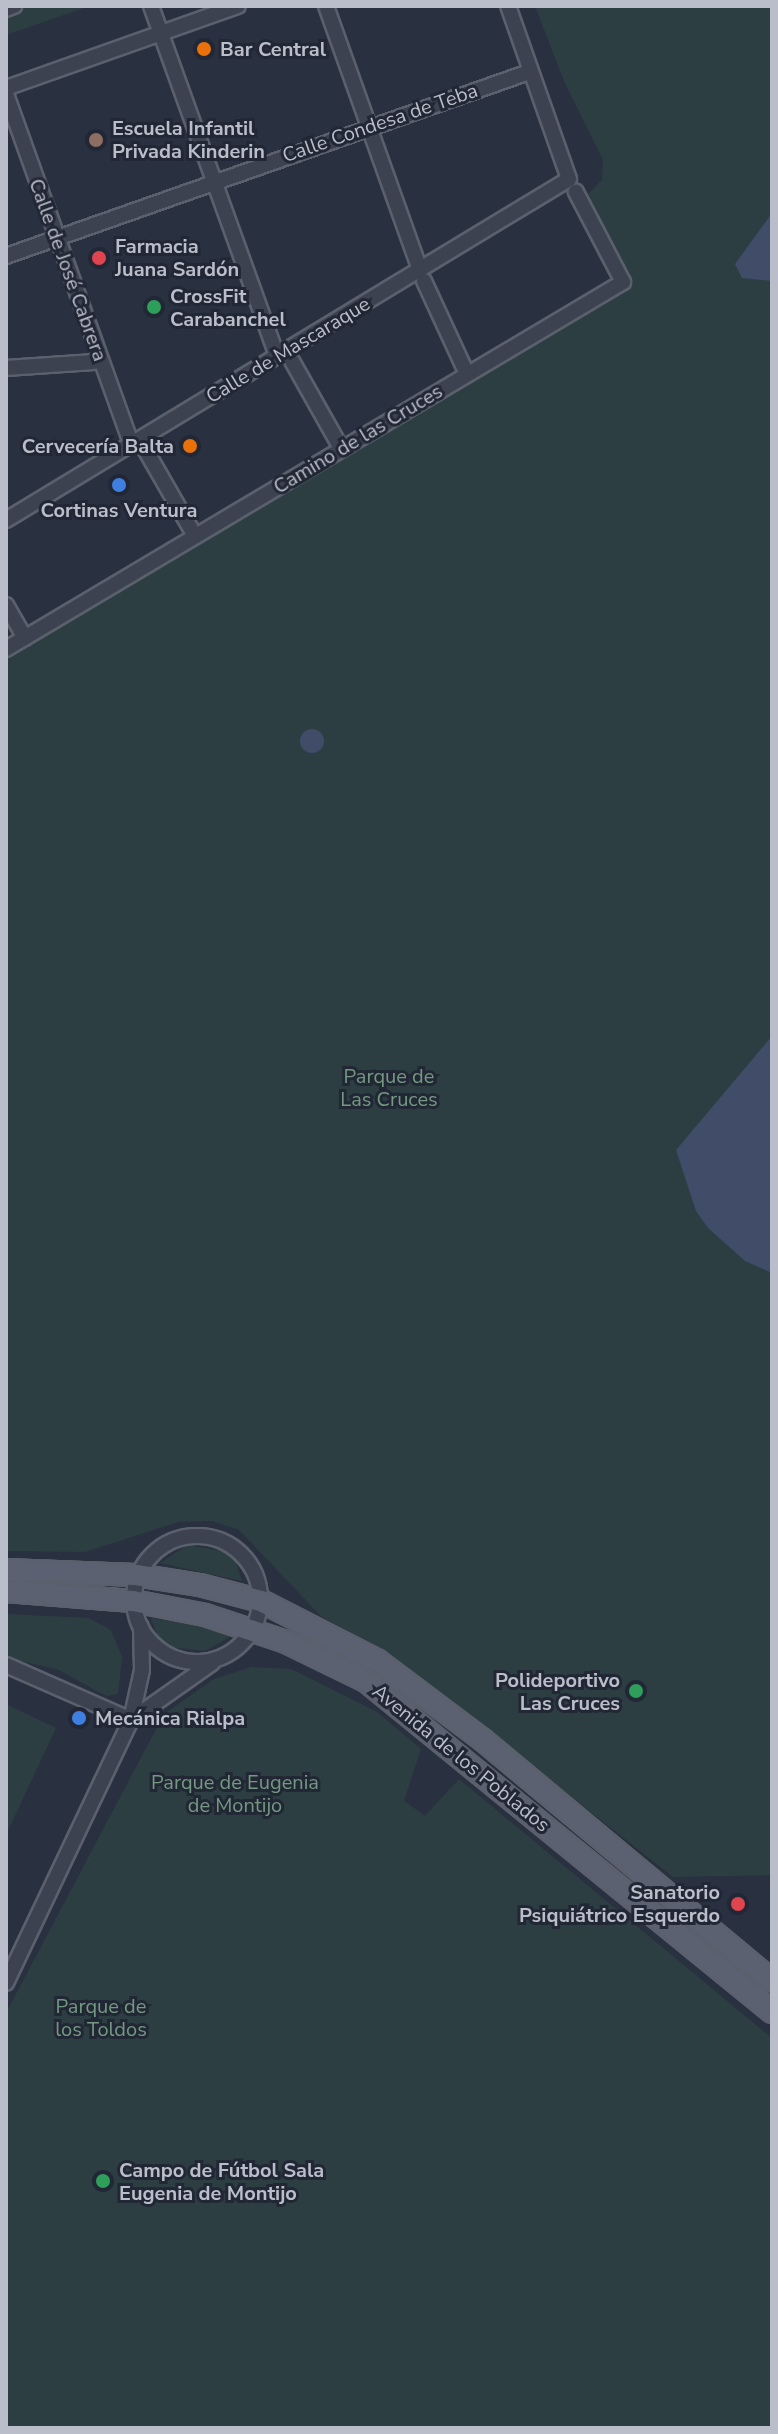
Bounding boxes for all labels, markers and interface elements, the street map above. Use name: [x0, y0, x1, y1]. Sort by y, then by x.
place label: Bar Central: [220, 37, 326, 61]
marker: Bar Central: [195, 40, 213, 58]
street label: Calle Condesa de Teba: [279, 78, 481, 168]
place label: Escuela Infantil Privada Kinderin: [112, 116, 265, 163]
marker: Escuela Infantil Privada Kinderin: [87, 131, 105, 149]
street label: Calle de José Cabrera: [24, 175, 112, 365]
place label: Farmacia Juana Sardón: [115, 234, 239, 281]
marker: Farmacia Juana Sardón: [90, 249, 108, 267]
place label: CrossFit Carabanchel: [170, 284, 286, 331]
street label: Calle de Mascaraque: [202, 292, 374, 408]
marker: CrossFit Carabanchel: [145, 298, 163, 316]
street label: Camino de las Cruces: [269, 379, 447, 499]
place label: Cervecería Balta: [22, 434, 174, 458]
marker: Cervecería Balta: [181, 437, 199, 455]
marker: Cortinas Ventura: [110, 476, 128, 494]
place label: Cortinas Ventura: [41, 498, 197, 522]
park label: Parque de Las Cruces: [340, 1064, 438, 1111]
place label: Polideportivo Las Cruces: [495, 1668, 620, 1715]
street label: Avenida de los Poblados: [367, 1679, 555, 1837]
marker: Polideportivo Las Cruces: [627, 1682, 645, 1700]
place label: Mecánica Rialpa: [95, 1706, 245, 1730]
marker: Mecánica Rialpa: [70, 1709, 88, 1727]
park label: Parque de Eugenia de Montijo: [151, 1770, 319, 1817]
place label: Sanatorio Psiquiátrico Esquerdo: [519, 1880, 720, 1927]
marker: Sanatorio Psiquiátrico Esquerdo: [727, 1893, 749, 1915]
park label: Parque de los Toldos: [55, 1995, 147, 2042]
place label: Campo de Fútbol Sala Eugenia de Montijo: [119, 2158, 324, 2205]
marker: Campo de Fútbol Sala Eugenia de Montijo: [94, 2172, 112, 2190]

